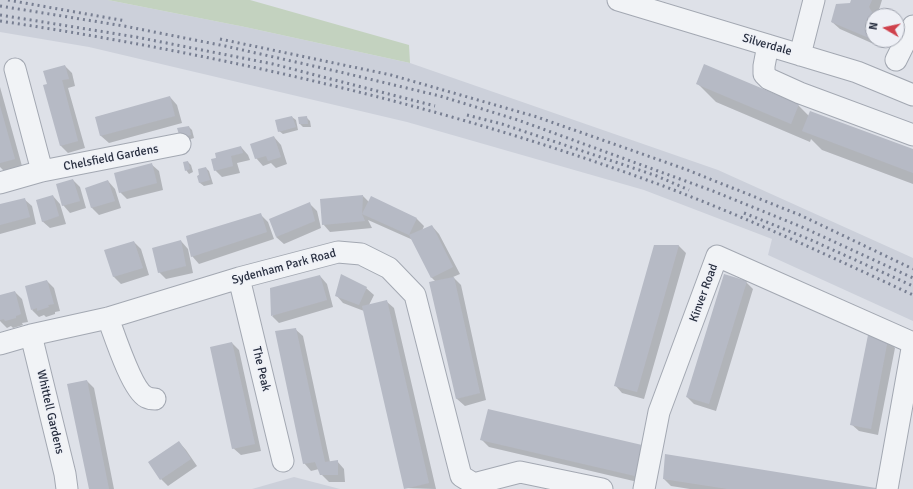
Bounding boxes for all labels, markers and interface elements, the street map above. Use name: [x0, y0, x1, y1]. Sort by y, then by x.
north arrow: [865, 8, 905, 48]
text: N: [867, 21, 881, 31]
street label: Silverdale: [741, 31, 793, 59]
street label: Chelsfield Gardens: [62, 142, 160, 174]
street label: Sydenham Park Road: [230, 246, 338, 288]
street label: Kinver Road: [687, 262, 721, 324]
street label: The Peak: [249, 345, 273, 393]
street label: Whittell Gardens: [33, 368, 67, 456]

